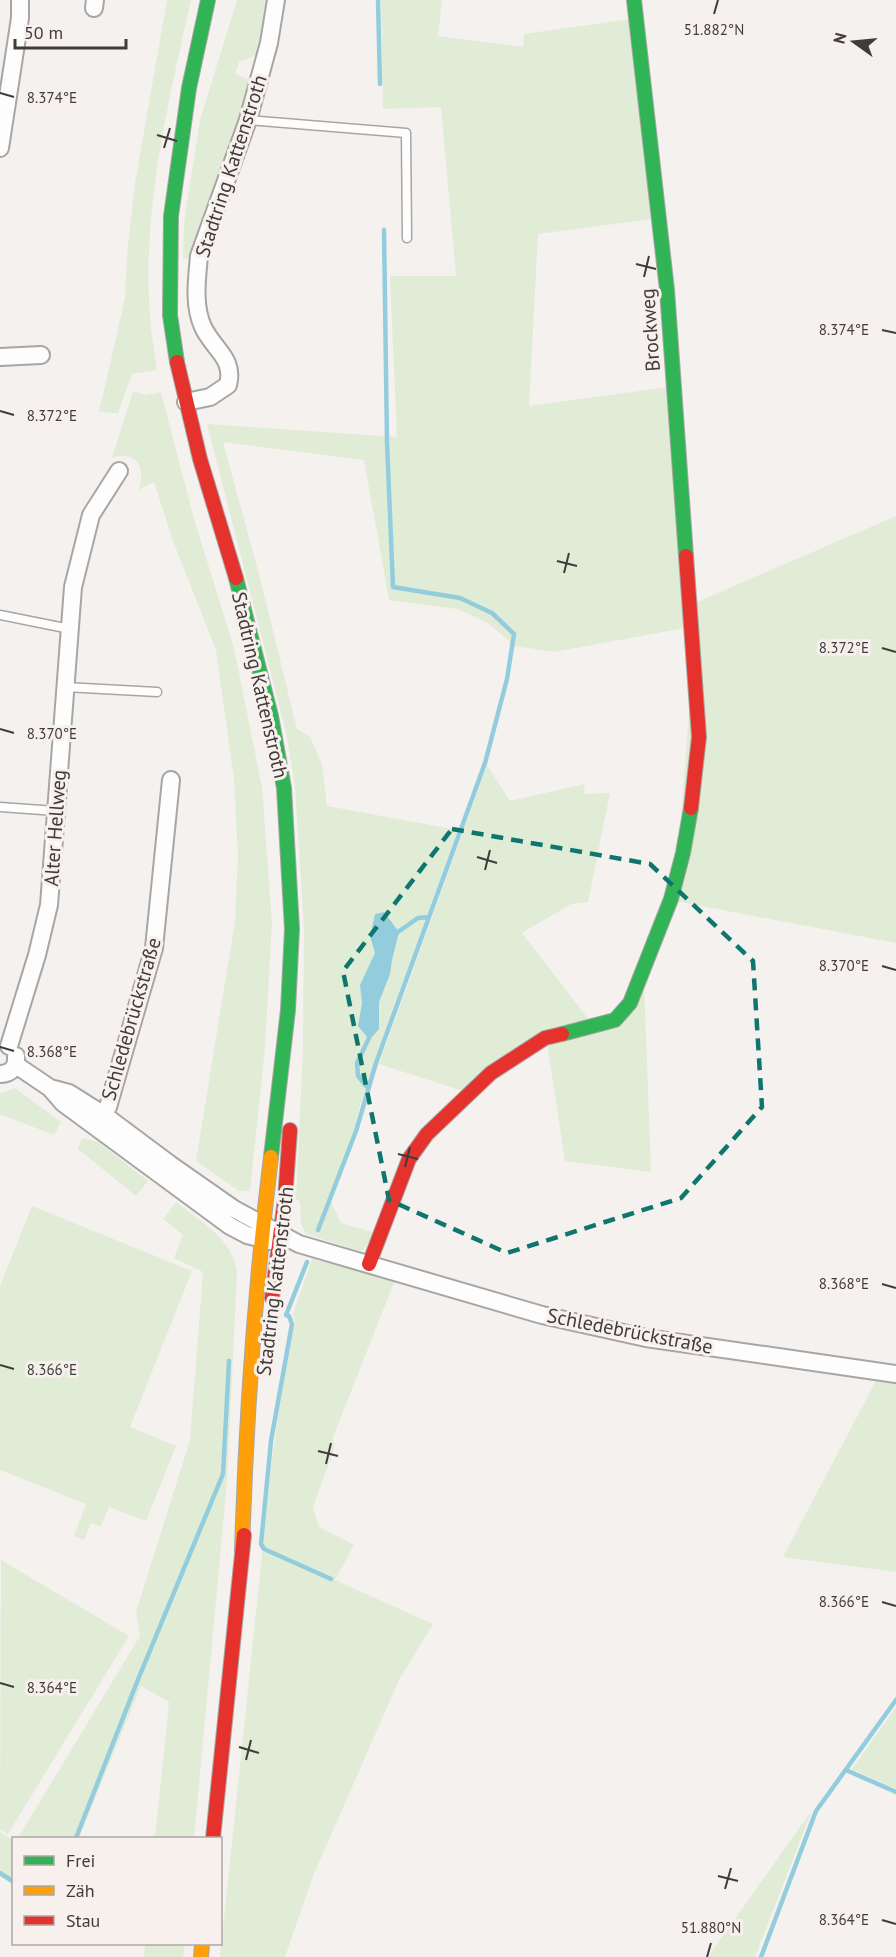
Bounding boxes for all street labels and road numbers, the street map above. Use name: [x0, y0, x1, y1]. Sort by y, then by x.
street label: Stadtring Kattenstroth: [189, 71, 273, 261]
street label: Brockweg: [634, 288, 666, 372]
street label: Stadtring Kattenstroth: [226, 589, 294, 781]
street label: Alter Hellweg: [38, 769, 72, 887]
street label: Schledebrückstraße: [95, 934, 167, 1104]
street label: Stadtring Kattenstroth: [250, 1185, 300, 1377]
street label: Schledebrückstraße: [545, 1302, 715, 1360]

